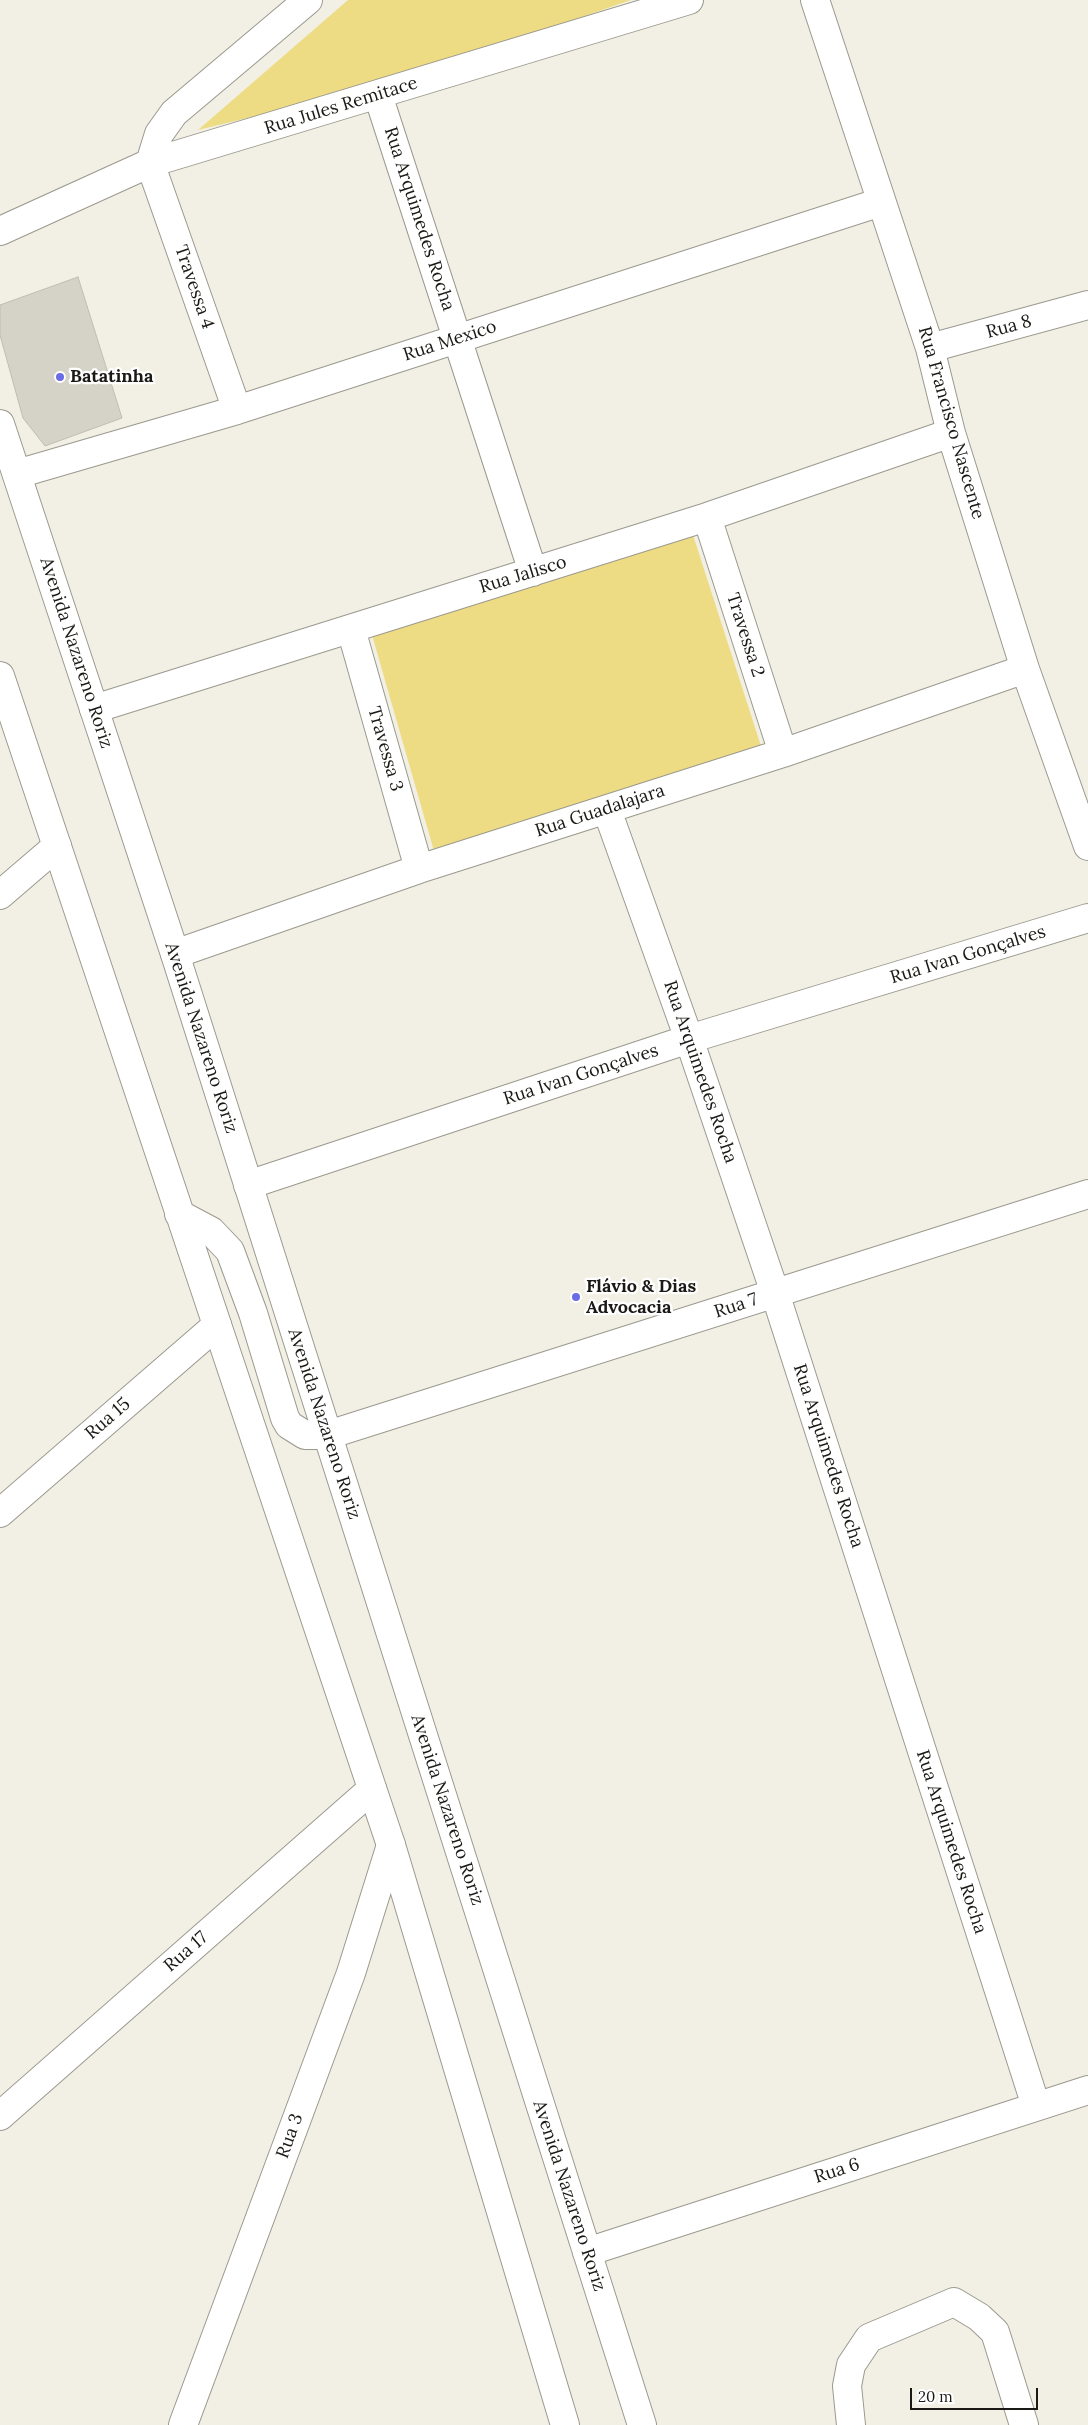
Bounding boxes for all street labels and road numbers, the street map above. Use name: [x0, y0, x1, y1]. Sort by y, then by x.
street label: Rua Jules Remitace: [262, 72, 420, 140]
street label: Rua Arquimedes Rocha: [379, 124, 459, 314]
street label: Travessa 4: [170, 242, 218, 332]
street label: Rua 8: [984, 311, 1034, 343]
street label: Rua Mexico: [401, 316, 499, 366]
street label: Rua Francisco Nascente: [913, 324, 989, 522]
street label: Rua Jalisco: [477, 551, 569, 599]
street label: Avenida Nazareno Roriz: [35, 555, 117, 751]
street label: Travessa 2: [721, 590, 769, 680]
street label: Travessa 3: [363, 704, 407, 794]
street label: Rua Guadalajara: [532, 780, 668, 842]
street label: Rua Ivan Gonçalves: [888, 921, 1048, 989]
street label: Avenida Nazareno Roriz: [160, 940, 242, 1136]
street label: Rua Arquimedes Rocha: [659, 978, 741, 1166]
street label: Rua Ivan Gonçalves: [501, 1040, 661, 1110]
street label: Rua 7: [712, 1289, 760, 1323]
street label: Avenida Nazareno Roriz: [283, 1326, 365, 1522]
street label: Rua Arquimedes Rocha: [788, 1361, 868, 1551]
street label: Rua 15: [81, 1394, 135, 1444]
street label: Avenida Nazareno Roriz: [406, 1712, 488, 1908]
street label: Rua Arquimedes Rocha: [911, 1747, 991, 1937]
street label: Rua 17: [160, 1927, 212, 1977]
street label: Avenida Nazareno Roriz: [528, 2098, 610, 2294]
street label: Rua 3: [272, 2111, 308, 2161]
street label: Rua 6: [812, 2154, 862, 2188]

